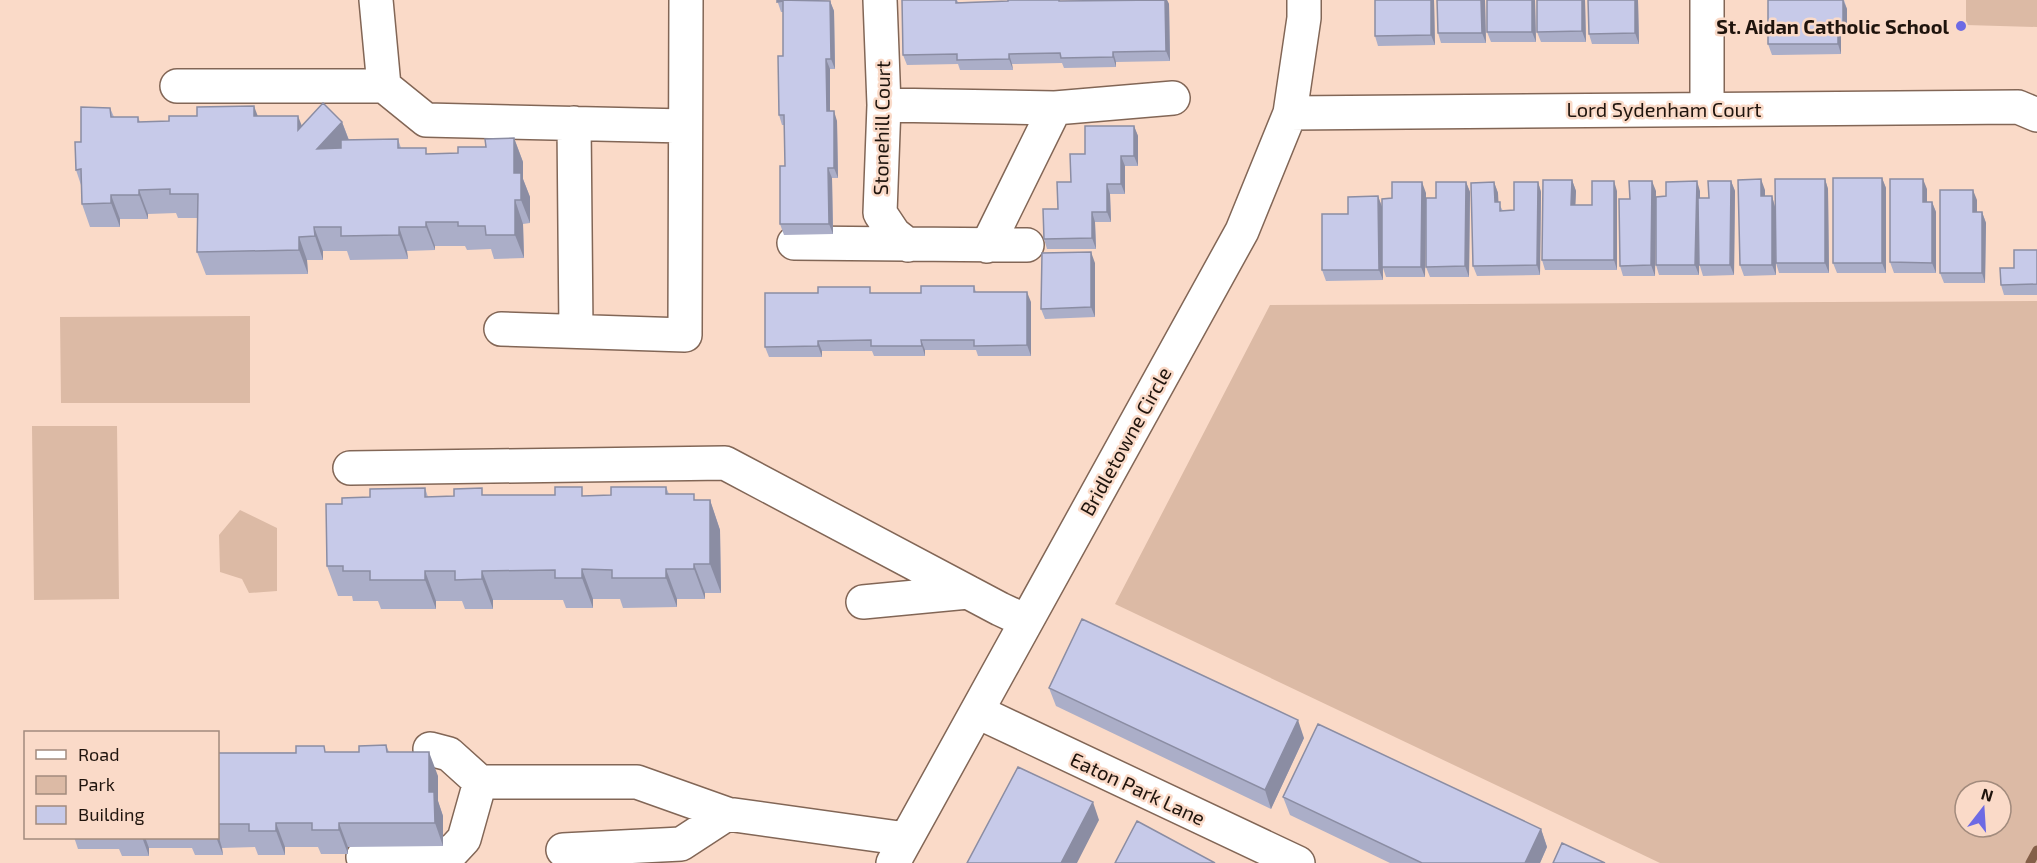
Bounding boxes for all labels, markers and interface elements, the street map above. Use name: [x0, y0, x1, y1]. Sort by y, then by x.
place label: St. Aidan Catholic School: [1716, 14, 1949, 38]
marker: St. Aidan Catholic School: [1954, 19, 1968, 33]
street label: Stonehill Court: [868, 60, 894, 196]
street label: Lord Sydenham Court: [1566, 97, 1762, 121]
street label: Bridletowne Circle: [1074, 362, 1176, 520]
legend: [24, 731, 219, 839]
text: Road: [78, 743, 119, 765]
street label: Eaton Park Lane: [1067, 746, 1209, 830]
text: Park: [78, 773, 115, 795]
north arrow: [1953, 779, 2013, 839]
text: N: [1979, 783, 1996, 805]
text: Building: [78, 803, 145, 825]

